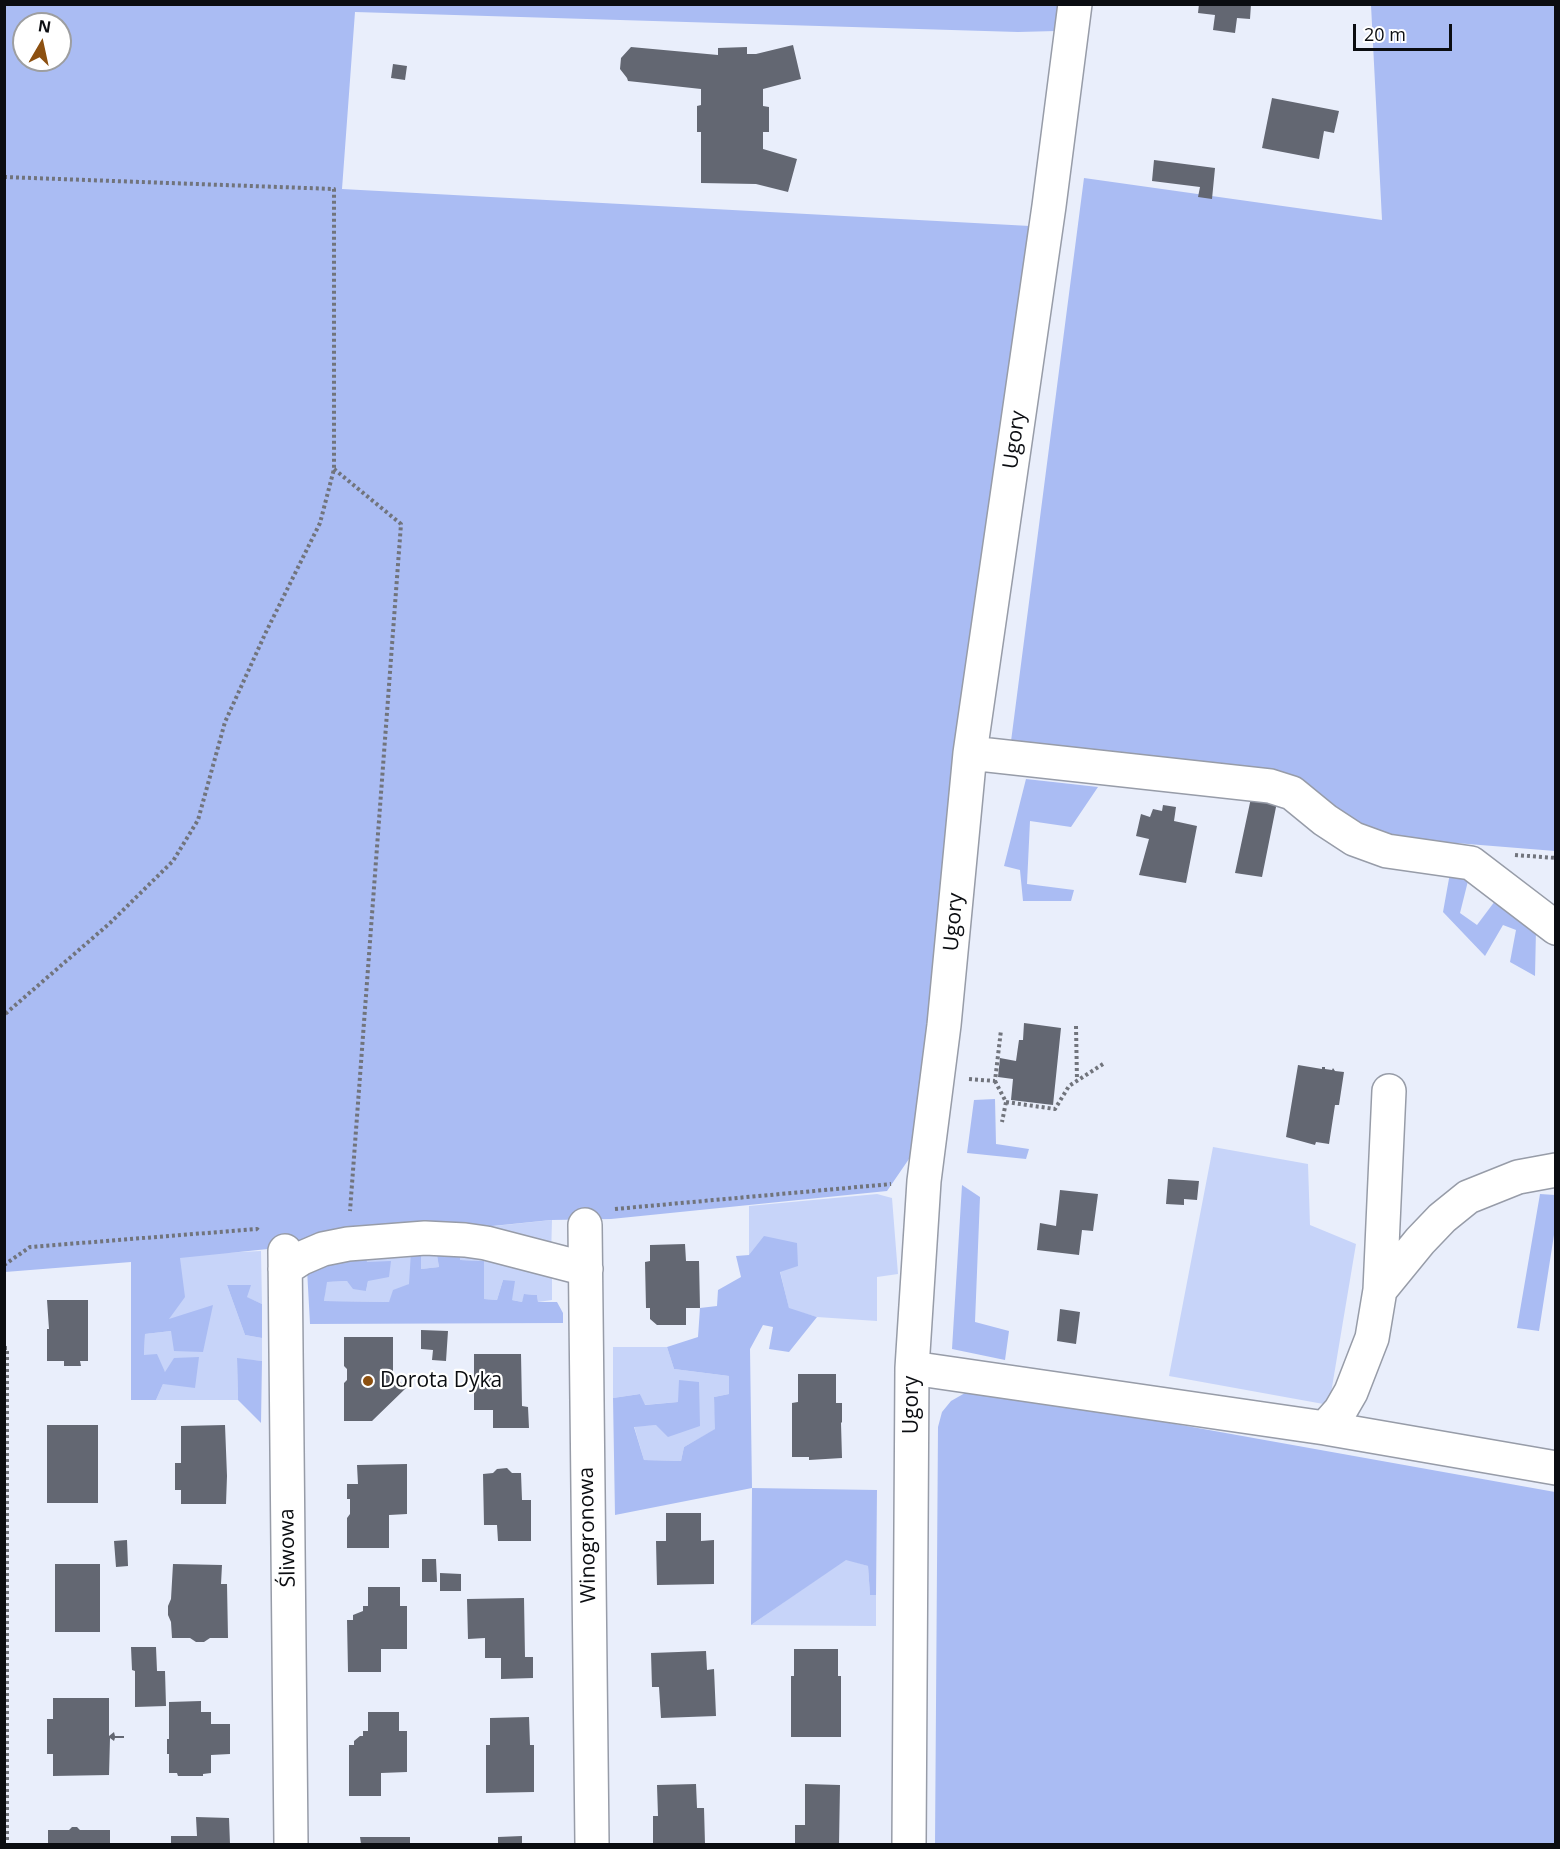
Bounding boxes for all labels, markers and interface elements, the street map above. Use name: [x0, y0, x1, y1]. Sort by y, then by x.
north arrow: [12, 12, 72, 72]
scale bar: [1356, 12, 1455, 50]
text: N: [36, 14, 53, 38]
text: 20 m: [1364, 22, 1406, 46]
street label: Ugory: [998, 409, 1032, 471]
street label: Ugory: [939, 892, 969, 952]
place label: Dorota Dyka: [380, 1368, 502, 1394]
marker: Dorota Dyka: [361, 1374, 375, 1388]
street label: Ugory: [899, 1376, 925, 1434]
street label: Winogronowa: [574, 1467, 602, 1603]
street label: Śliwowa: [275, 1508, 301, 1588]

